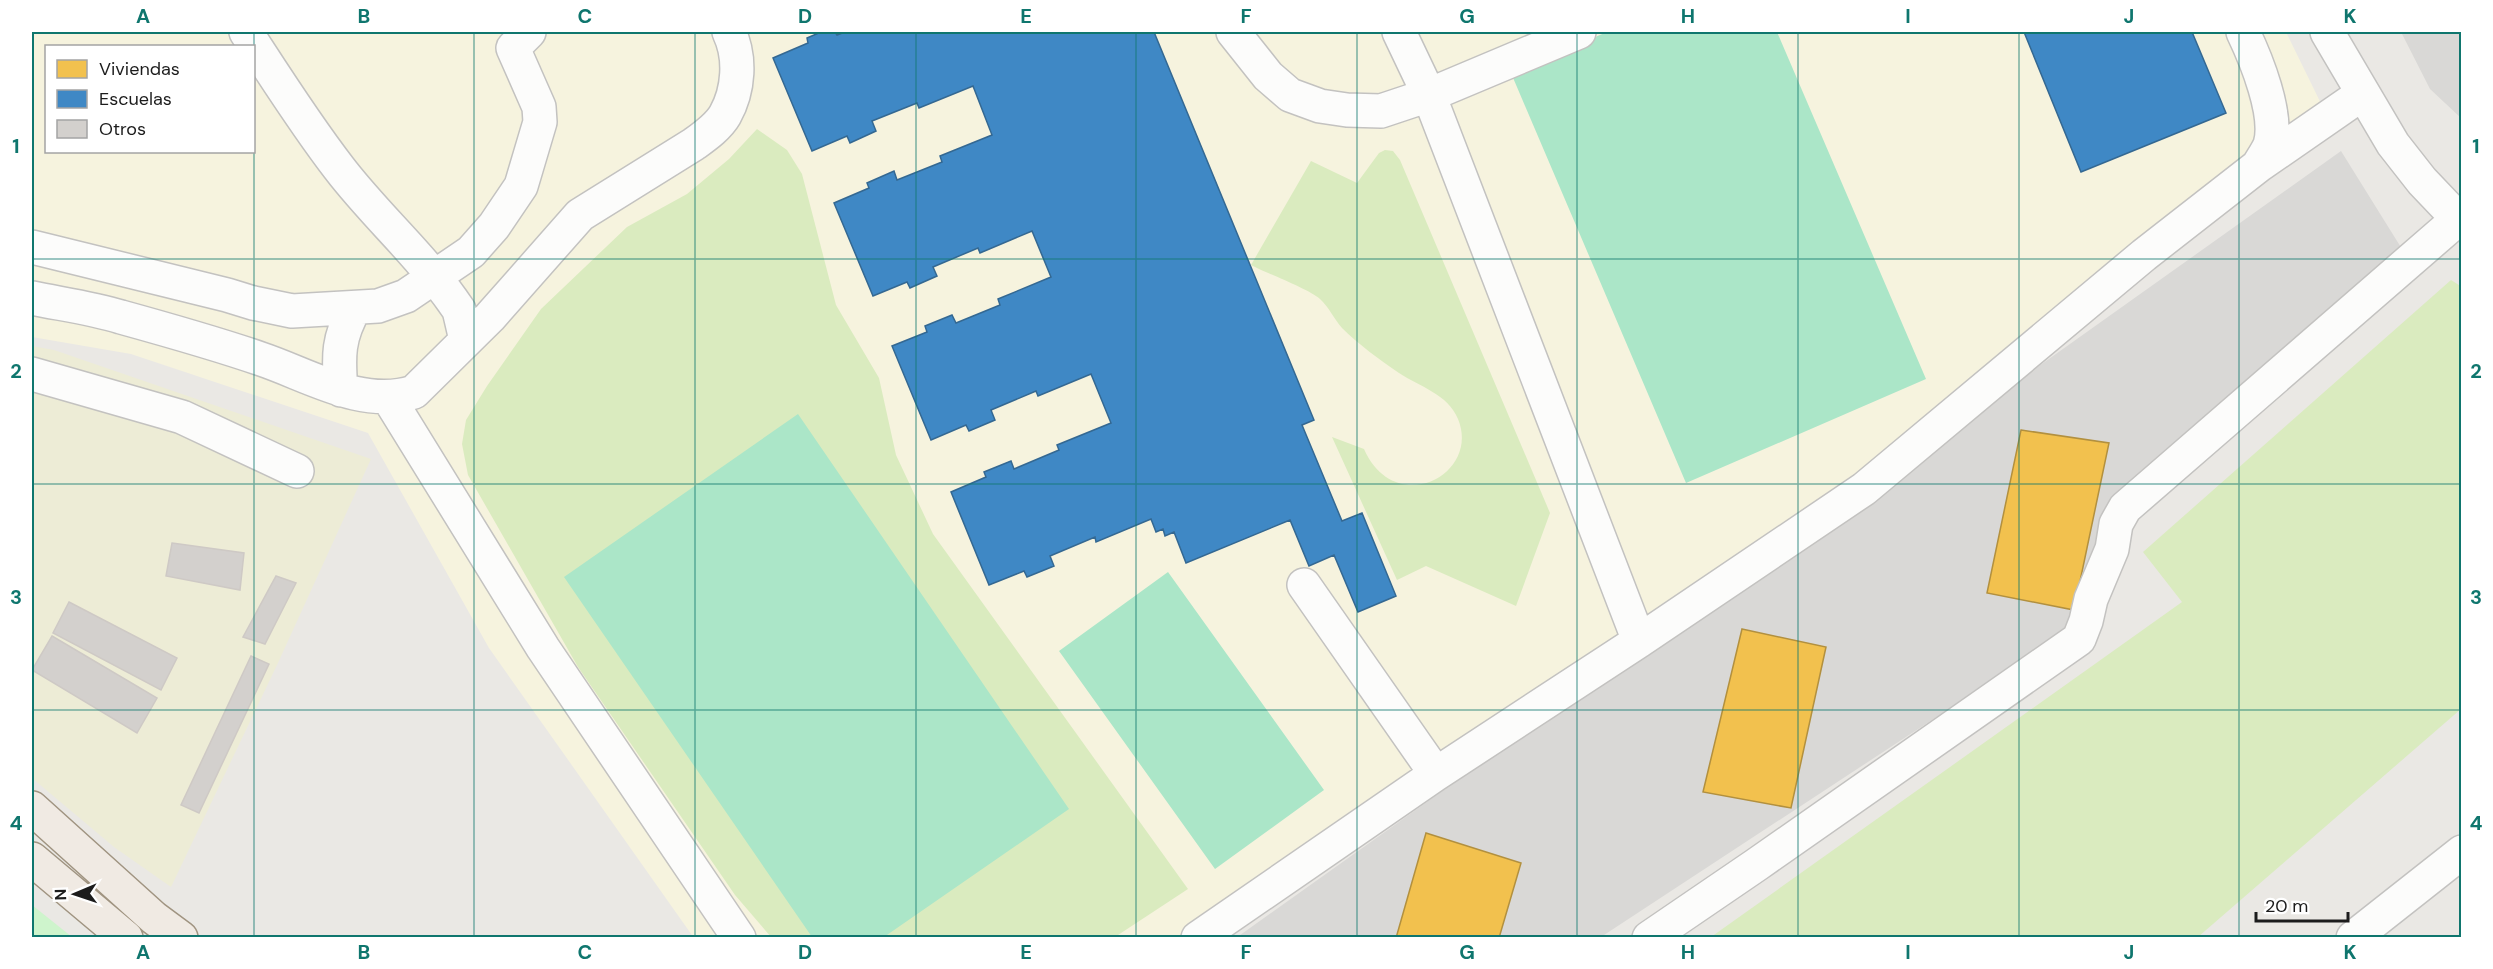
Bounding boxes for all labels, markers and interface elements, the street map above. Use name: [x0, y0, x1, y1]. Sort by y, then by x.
text: A: [136, 3, 150, 29]
text: B: [358, 3, 370, 29]
text: C: [578, 3, 592, 29]
text: D: [798, 3, 812, 29]
text: E: [1020, 3, 1032, 29]
text: F: [1240, 3, 1252, 29]
text: G: [1459, 3, 1475, 29]
text: H: [1681, 3, 1695, 29]
text: I: [1905, 3, 1911, 29]
text: J: [2124, 3, 2134, 29]
text: K: [2343, 3, 2357, 29]
legend: [45, 45, 255, 153]
text: Viviendas: [99, 57, 180, 81]
text: Escuelas: [99, 87, 172, 111]
text: Otros: [99, 117, 146, 141]
text: 1: [12, 133, 20, 159]
text: 1: [2472, 133, 2480, 159]
text: 2: [10, 358, 22, 384]
text: 2: [2470, 358, 2482, 384]
text: 3: [10, 584, 22, 610]
text: 3: [2470, 584, 2482, 610]
text: 4: [10, 810, 23, 836]
text: 4: [2470, 810, 2483, 836]
north arrow: [45, 864, 105, 924]
scale bar: [2256, 885, 2348, 923]
text: N: [50, 888, 71, 901]
text: 20 m: [2265, 894, 2308, 918]
text: A: [136, 939, 150, 965]
text: B: [358, 939, 370, 965]
text: C: [578, 939, 592, 965]
text: D: [798, 939, 812, 965]
text: E: [1020, 939, 1032, 965]
text: F: [1240, 939, 1252, 965]
text: G: [1459, 939, 1475, 965]
text: H: [1681, 939, 1695, 965]
text: I: [1905, 939, 1911, 965]
text: J: [2124, 939, 2134, 965]
text: K: [2343, 939, 2357, 965]

